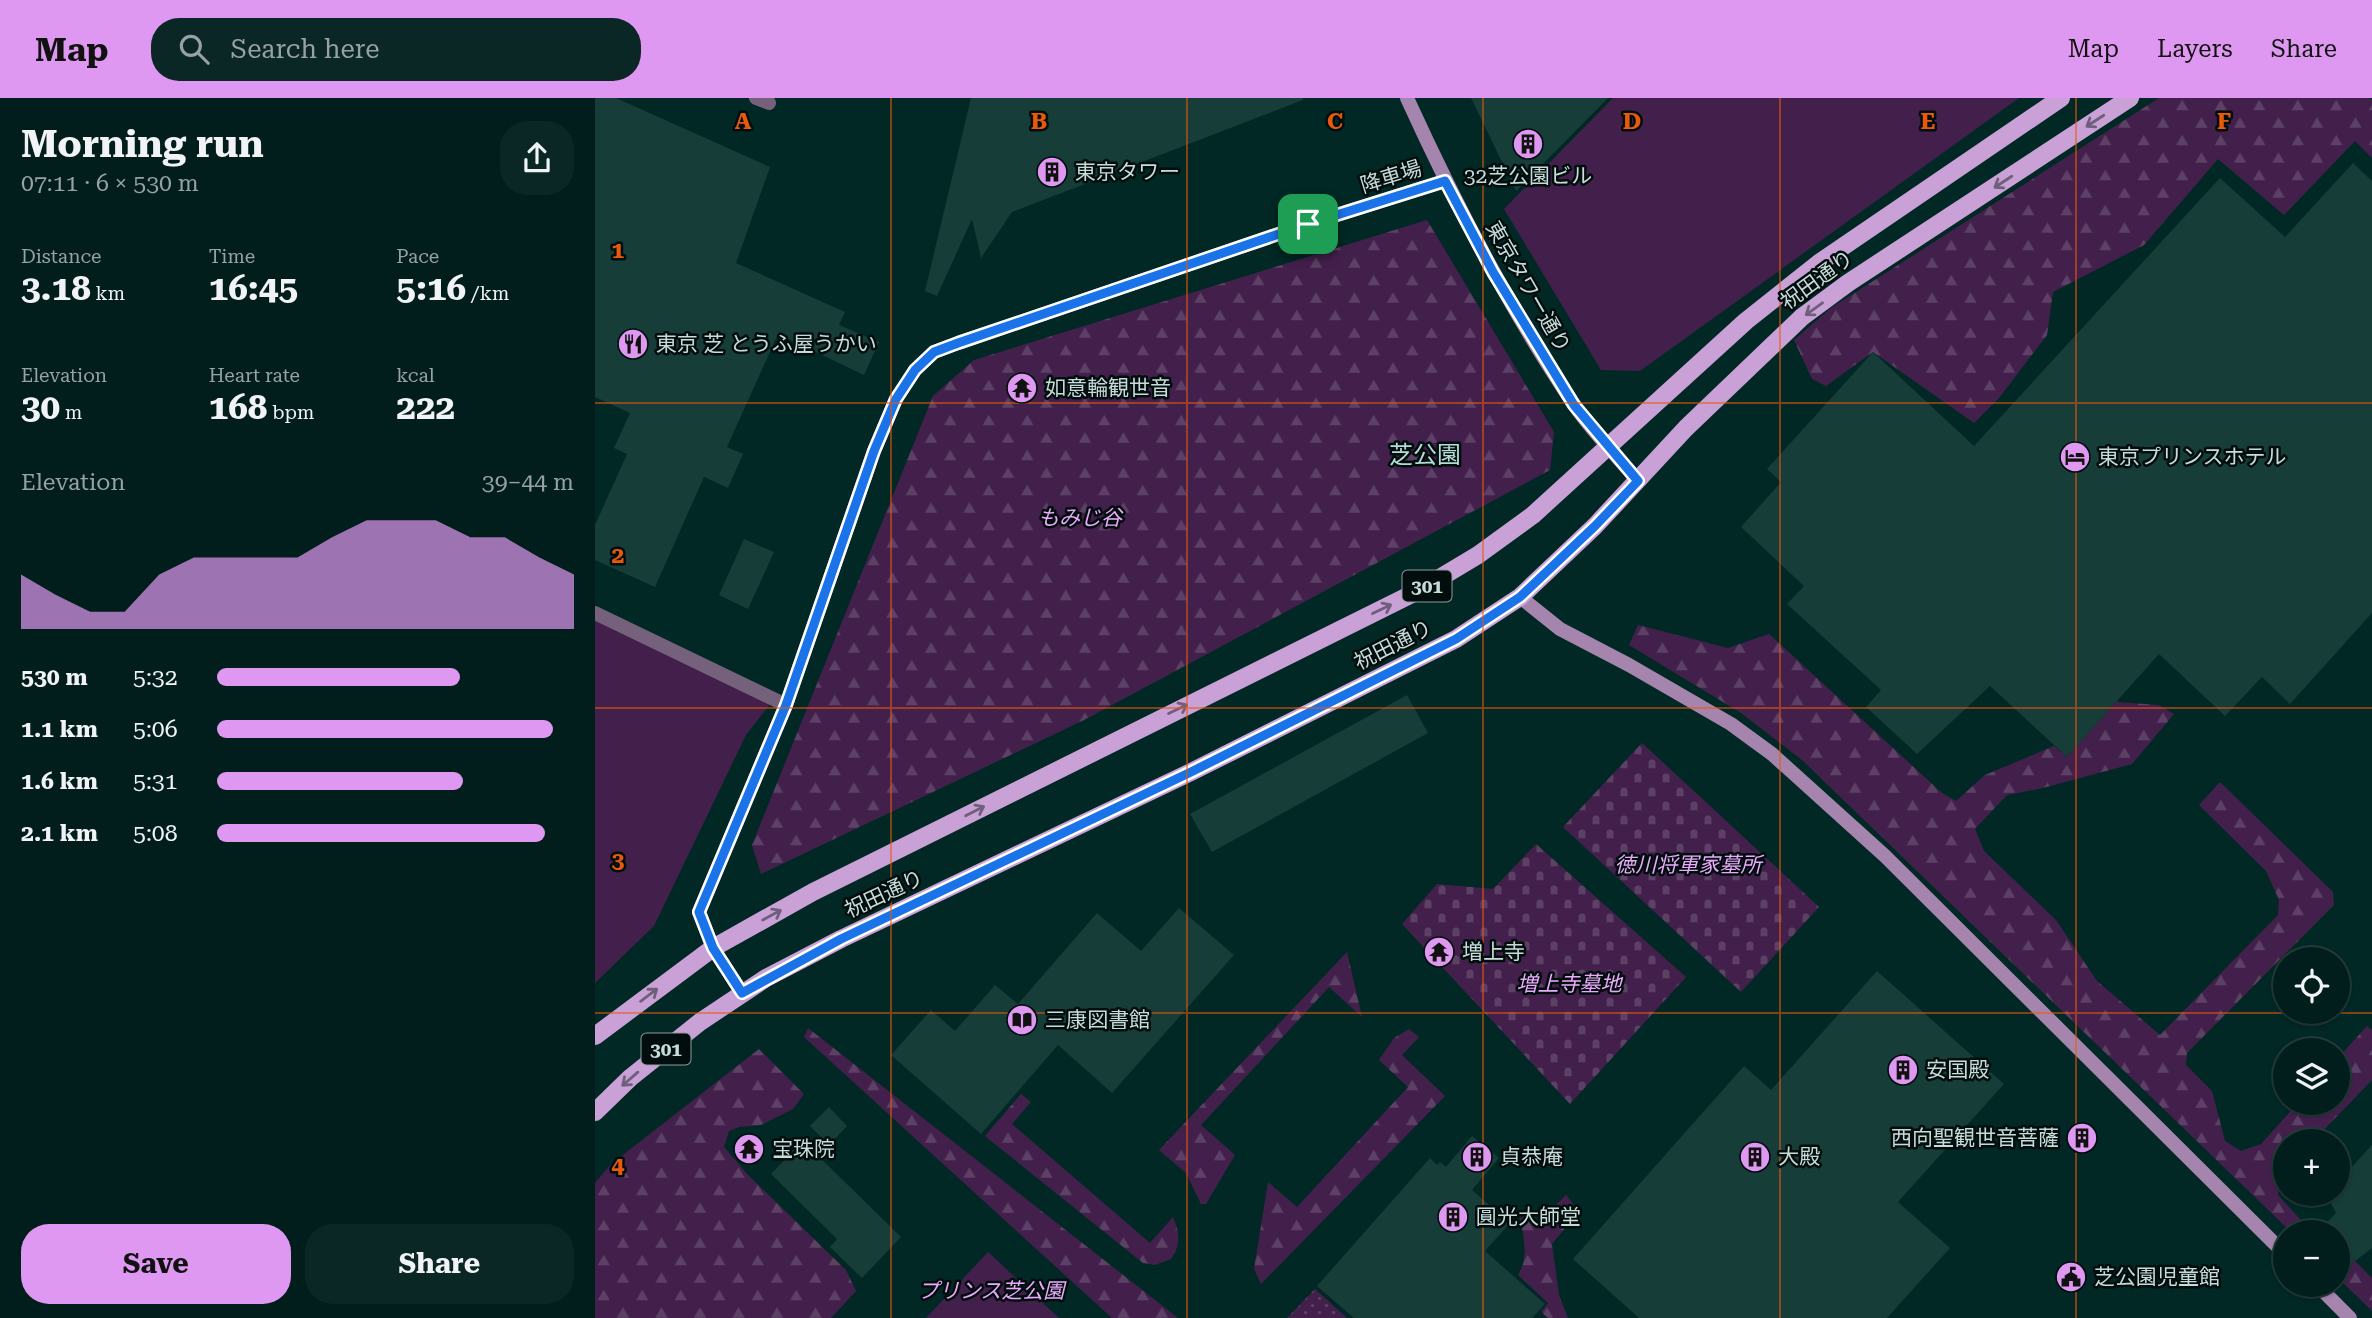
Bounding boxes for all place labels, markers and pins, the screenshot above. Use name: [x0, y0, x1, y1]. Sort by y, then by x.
building icon: 32芝公園ビル: [1511, 127, 1545, 161]
building icon: 東京タワー: [1035, 155, 1069, 189]
place label: 東京タワー: [1075, 160, 1180, 184]
place label: 32芝公園ビル: [1464, 164, 1592, 188]
pin: [1278, 194, 1338, 254]
restaurant icon: 東京 芝 とうふ屋うかい: [616, 327, 650, 361]
place label: 東京 芝 とうふ屋うかい: [656, 332, 877, 356]
temple icon: 如意輪観世音: [1005, 371, 1039, 405]
place label: 如意輪観世音: [1045, 376, 1171, 400]
hotel icon: 東京プリンスホテル: [2058, 440, 2092, 474]
place label: 東京プリンスホテル: [2098, 445, 2287, 469]
temple icon: 増上寺: [1422, 935, 1456, 969]
place label: 増上寺: [1462, 940, 1525, 964]
library icon: 三康図書館: [1005, 1003, 1039, 1037]
place label: 三康図書館: [1045, 1008, 1150, 1032]
building icon: 安国殿: [1886, 1053, 1920, 1087]
place label: 安国殿: [1926, 1058, 1989, 1082]
building icon: 西向聖観世音菩薩: [2065, 1121, 2099, 1155]
place label: 西向聖観世音菩薩: [1891, 1126, 2059, 1150]
temple icon: 宝珠院: [732, 1132, 766, 1166]
place label: 宝珠院: [772, 1137, 835, 1161]
building icon: 貞恭庵: [1460, 1140, 1494, 1174]
building icon: 大殿: [1738, 1140, 1772, 1174]
place label: 貞恭庵: [1500, 1145, 1563, 1169]
place label: 大殿: [1778, 1145, 1820, 1169]
building icon: 圓光大師堂: [1436, 1200, 1470, 1234]
place label: 圓光大師堂: [1476, 1205, 1581, 1229]
public building icon: 芝公園児童館: [2054, 1260, 2088, 1294]
place label: 芝公園児童館: [2094, 1265, 2220, 1289]

